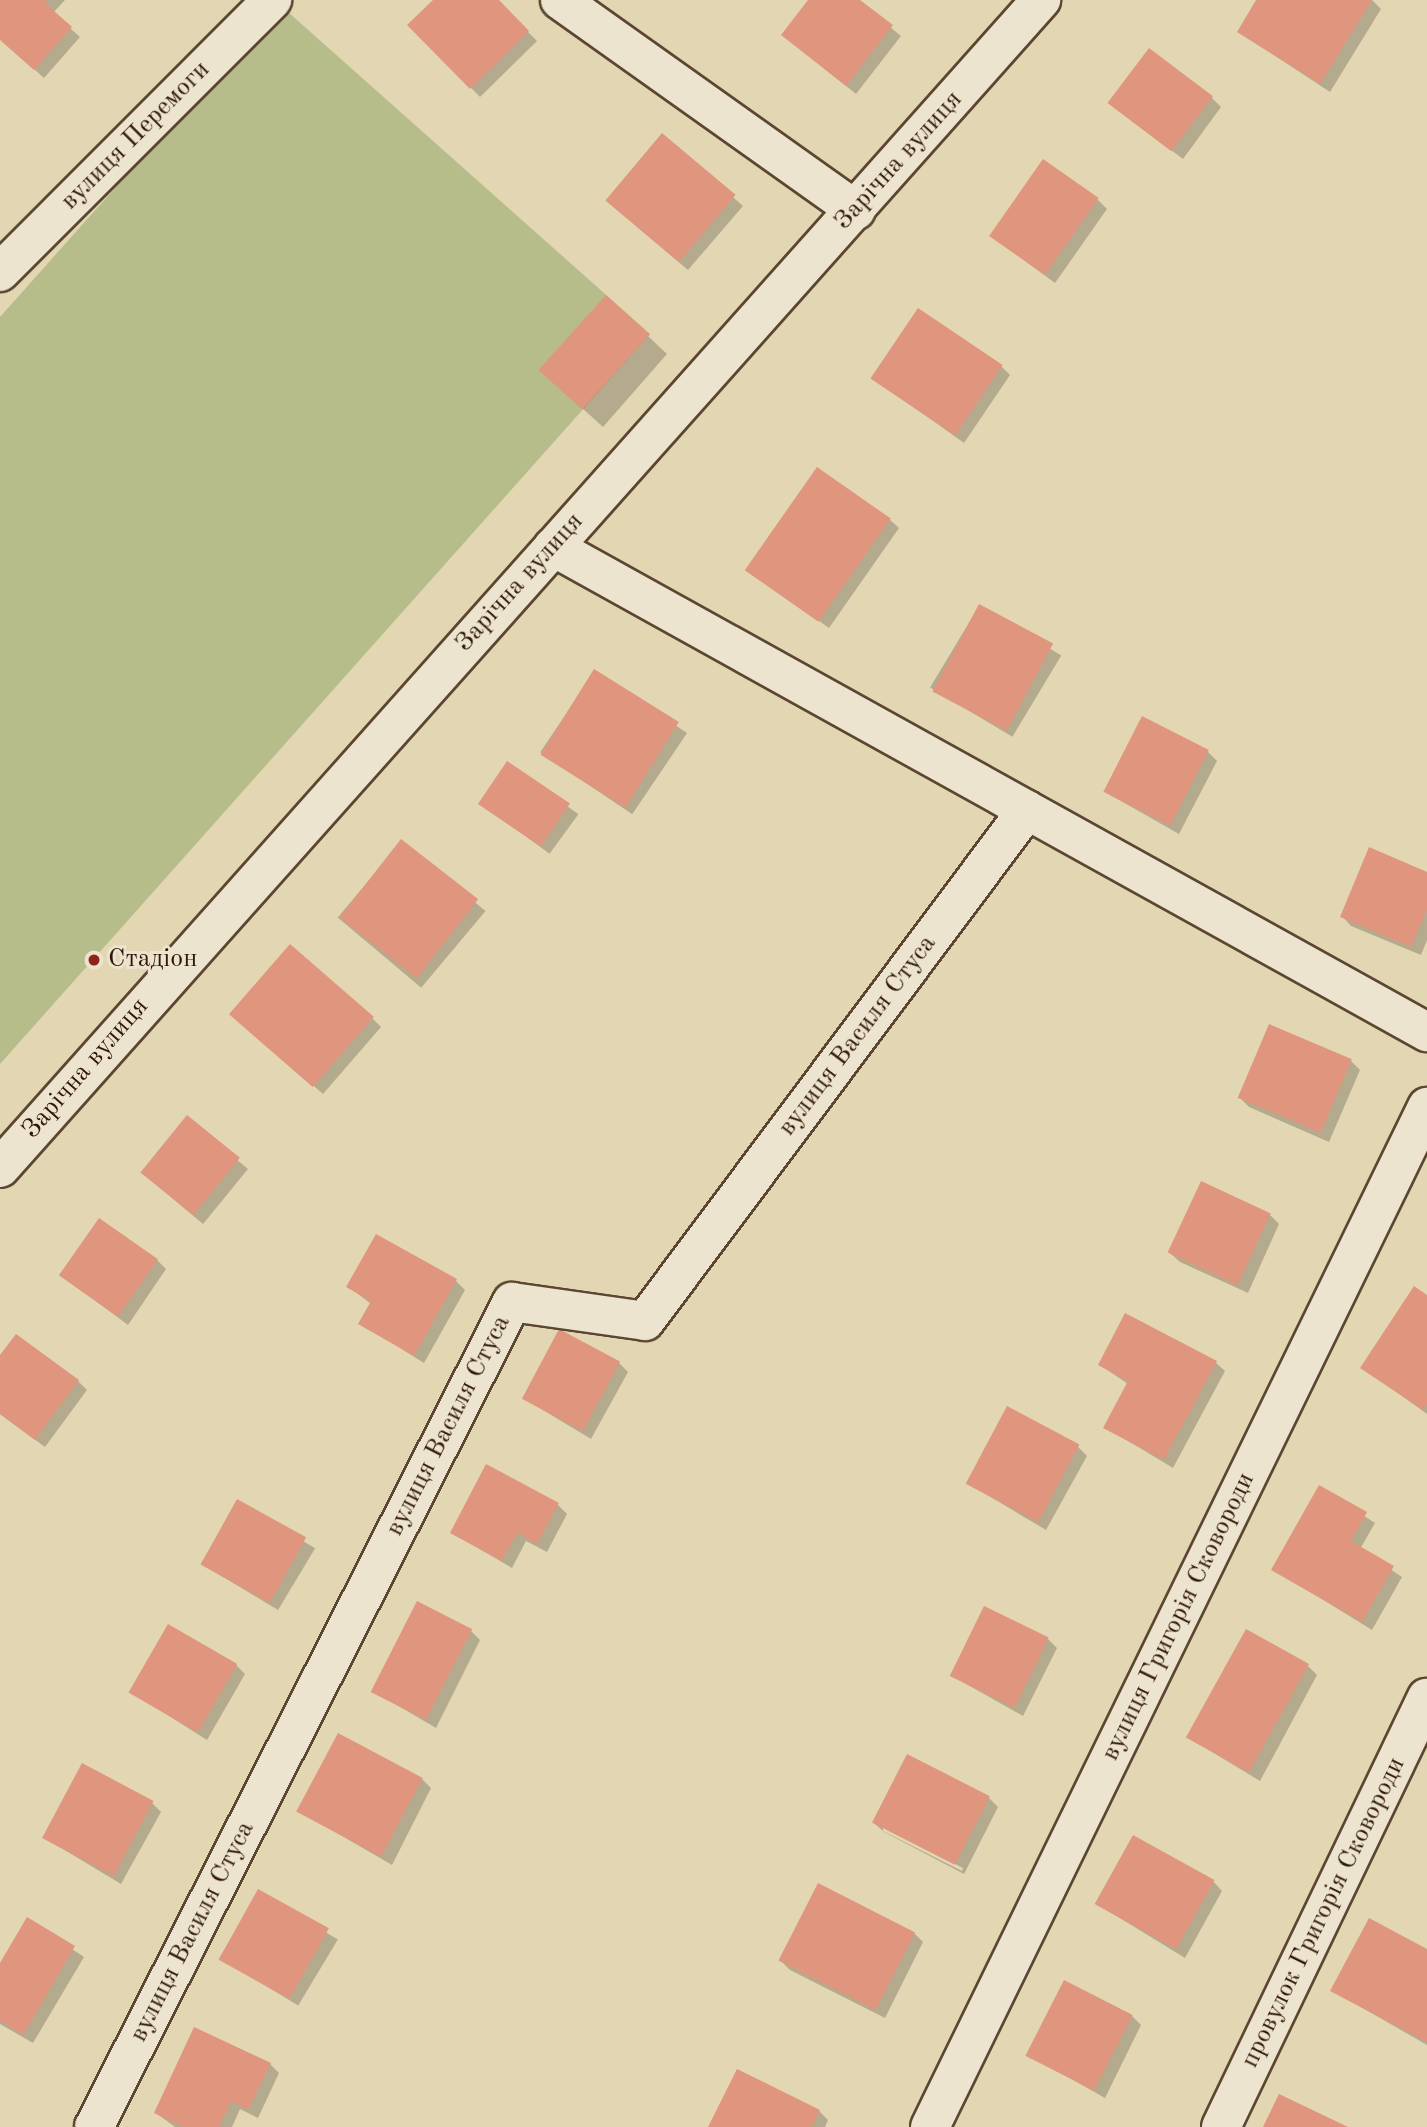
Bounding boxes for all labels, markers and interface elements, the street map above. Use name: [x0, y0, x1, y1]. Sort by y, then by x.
street label: вулиця Перемоги: [55, 55, 217, 217]
street label: Зарічна вулиця: [828, 85, 970, 237]
street label: Зарічна вулиця: [449, 507, 591, 659]
street label: вулиця Василя Стуса: [772, 929, 944, 1143]
place label: Стадіон: [108, 944, 197, 976]
marker: Стадіон: [86, 952, 102, 968]
street label: Зарічна вулиця: [16, 992, 156, 1146]
street label: вулиця Василя Стуса: [380, 1311, 518, 1541]
street label: вулиця Григорія Сковороди: [1096, 1468, 1262, 1766]
street label: провулок Григорія Сковороди: [1235, 1753, 1413, 2073]
street label: вулиця Василя Стуса: [124, 1817, 262, 2047]

